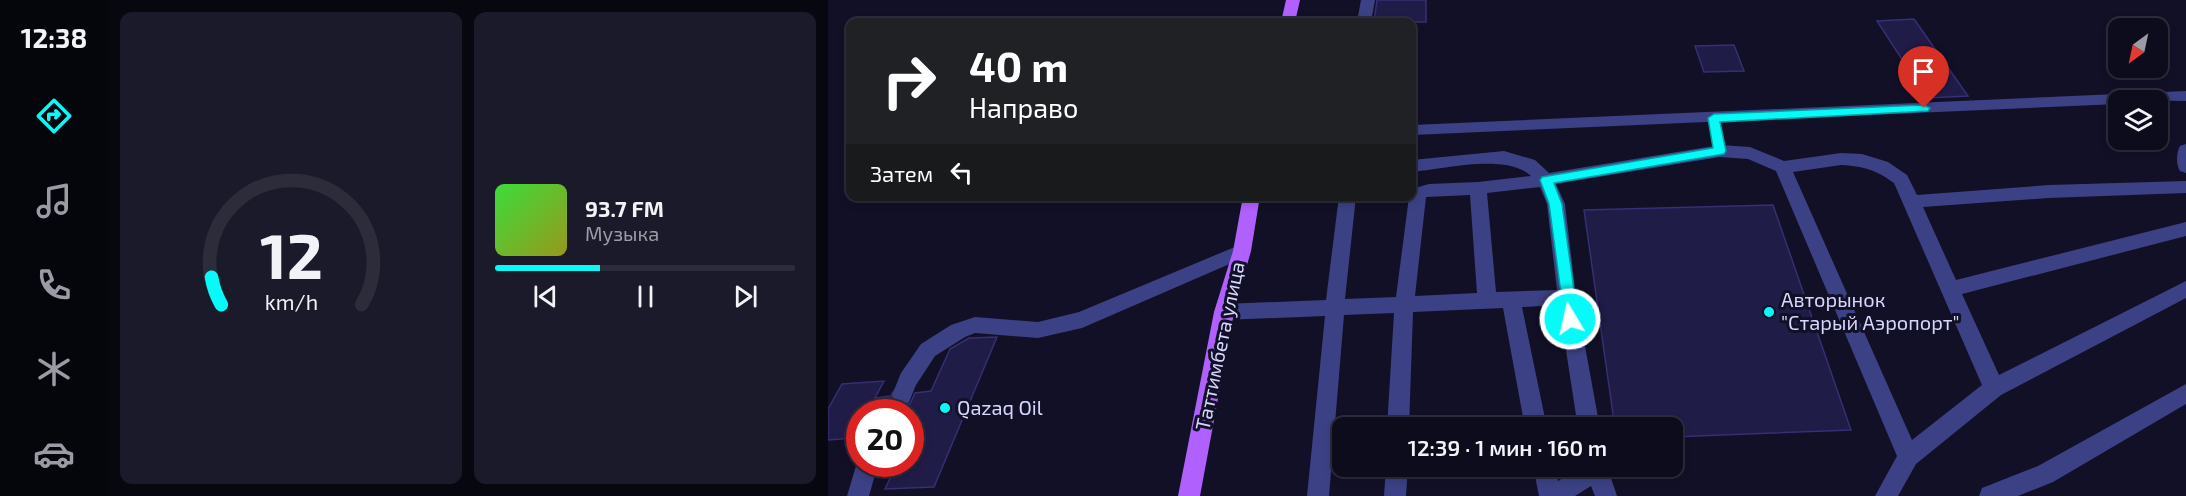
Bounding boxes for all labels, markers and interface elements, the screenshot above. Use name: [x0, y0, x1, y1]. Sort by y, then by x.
north arrow: [2108, 18, 2168, 78]
map controls: [2108, 18, 2168, 150]
text: 12:38: [21, 21, 87, 53]
text: 40 m: [969, 40, 1068, 90]
icon: right: [870, 42, 948, 120]
pin: [1898, 46, 1949, 108]
icon: arrive: [1907, 55, 1940, 88]
button: layers: [2108, 90, 2168, 150]
text: Направо: [969, 91, 1078, 123]
icon: directions: [33, 95, 75, 137]
icon: left: [945, 156, 978, 189]
text: Затем: [870, 160, 933, 186]
icon: music: [33, 180, 75, 222]
text: 93.7 FM: [585, 195, 664, 221]
text: 12: [259, 217, 323, 292]
text: Музыка: [585, 221, 659, 245]
street label: Таттимбета улица: [1189, 259, 1250, 433]
icon: phone: [33, 264, 75, 306]
icon: previous: [529, 280, 562, 313]
icon: pause: [629, 280, 662, 313]
icon: next: [729, 280, 762, 313]
position arrow: [1538, 287, 1602, 351]
place label: Авторынок "Старый Аэропорт": [1781, 287, 1960, 334]
text: km/h: [264, 289, 318, 314]
marker: Авторынок "Старый Аэропорт": [1762, 305, 1776, 319]
icon: climate: [33, 348, 75, 390]
place label: Qazaq Oil: [957, 395, 1043, 419]
speed limit sign: 20: [846, 399, 924, 477]
marker: Qazaq Oil: [938, 401, 952, 415]
icon: car: [33, 433, 75, 475]
text: 12:39 · 1 мин · 160 m: [1408, 434, 1607, 460]

